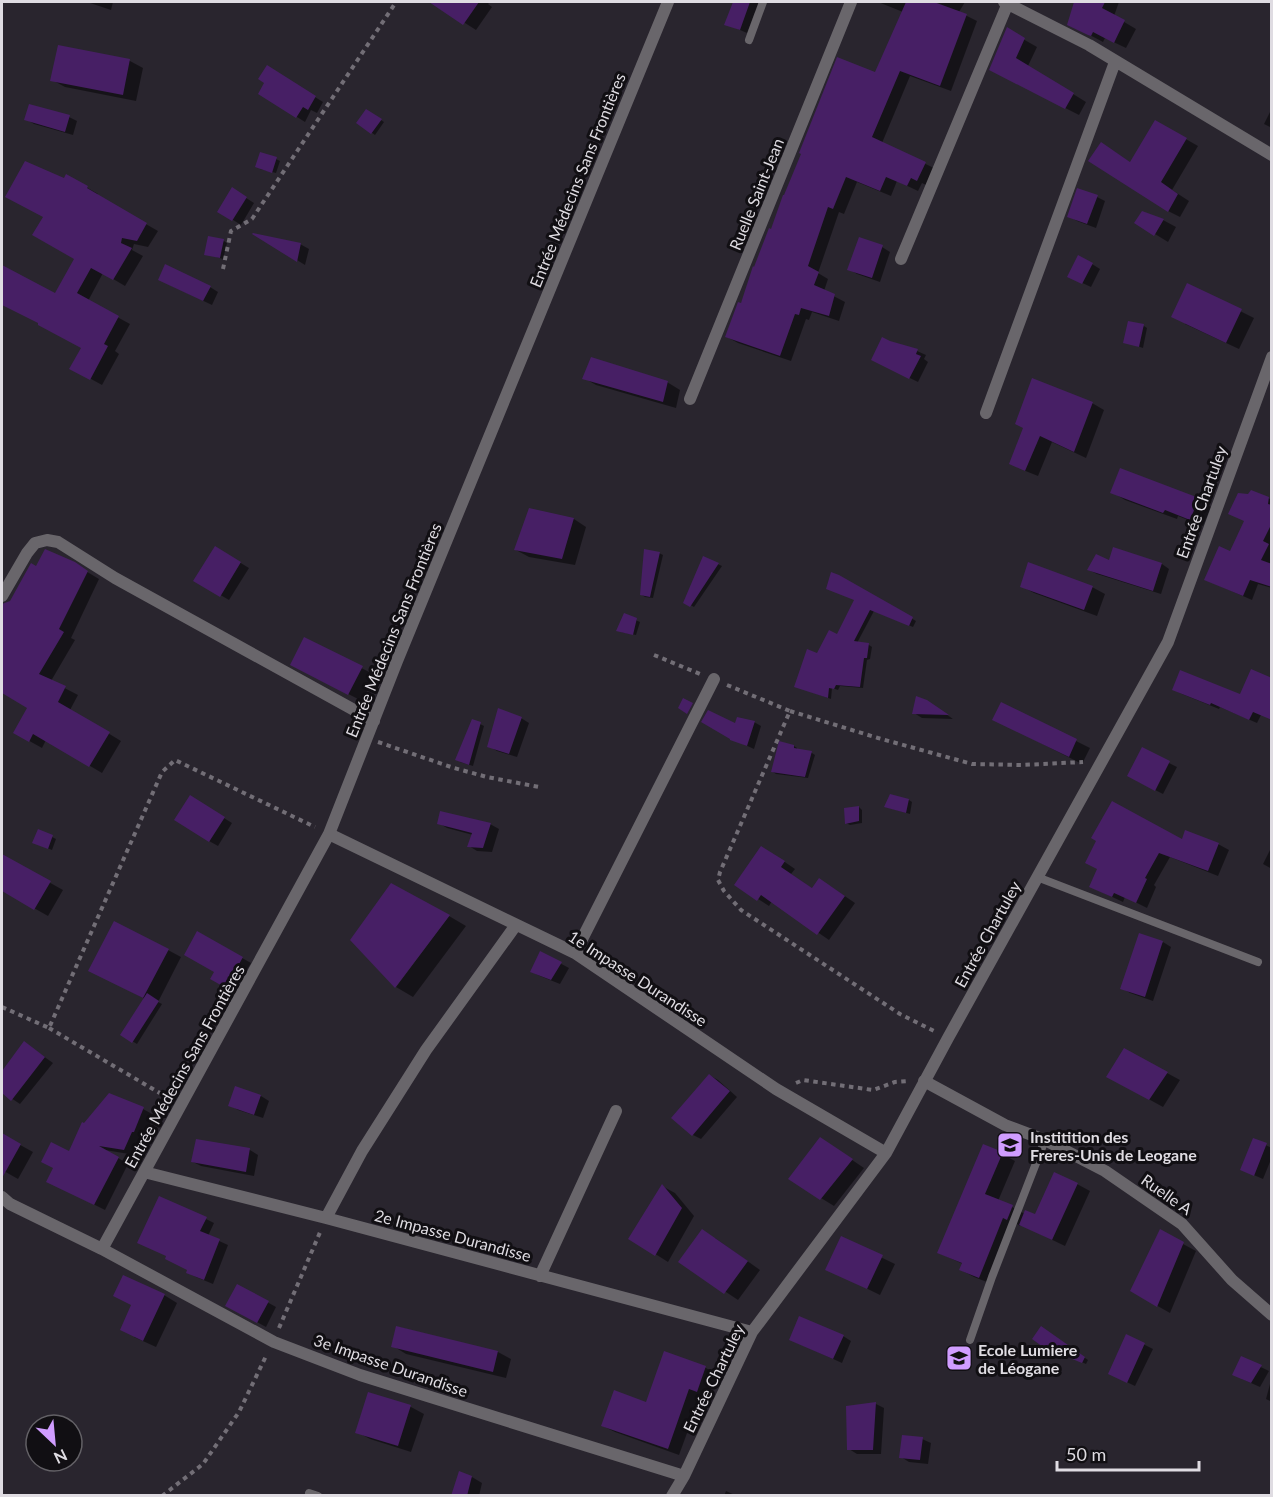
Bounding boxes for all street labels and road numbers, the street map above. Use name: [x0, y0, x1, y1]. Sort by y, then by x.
street label: Entrée Médecins Sans Frontières: [525, 70, 629, 290]
street label: Ruelle Saint-Jean: [725, 135, 787, 253]
street label: Entrée Chartuley: [1172, 442, 1230, 561]
street label: Entrée Médecins Sans Frontières: [341, 520, 445, 740]
street label: Entrée Chartuley: [950, 877, 1024, 990]
street label: 1e Impasse Durandisse: [565, 926, 711, 1030]
street label: Entrée Médecins Sans Frontières: [120, 961, 248, 1171]
street label: Ruelle A: [1138, 1170, 1196, 1218]
street label: 2e Impasse Durandisse: [373, 1205, 533, 1265]
street label: Entrée Chartuley: [679, 1320, 748, 1435]
street label: 3e Impasse Durandisse: [312, 1330, 470, 1400]

